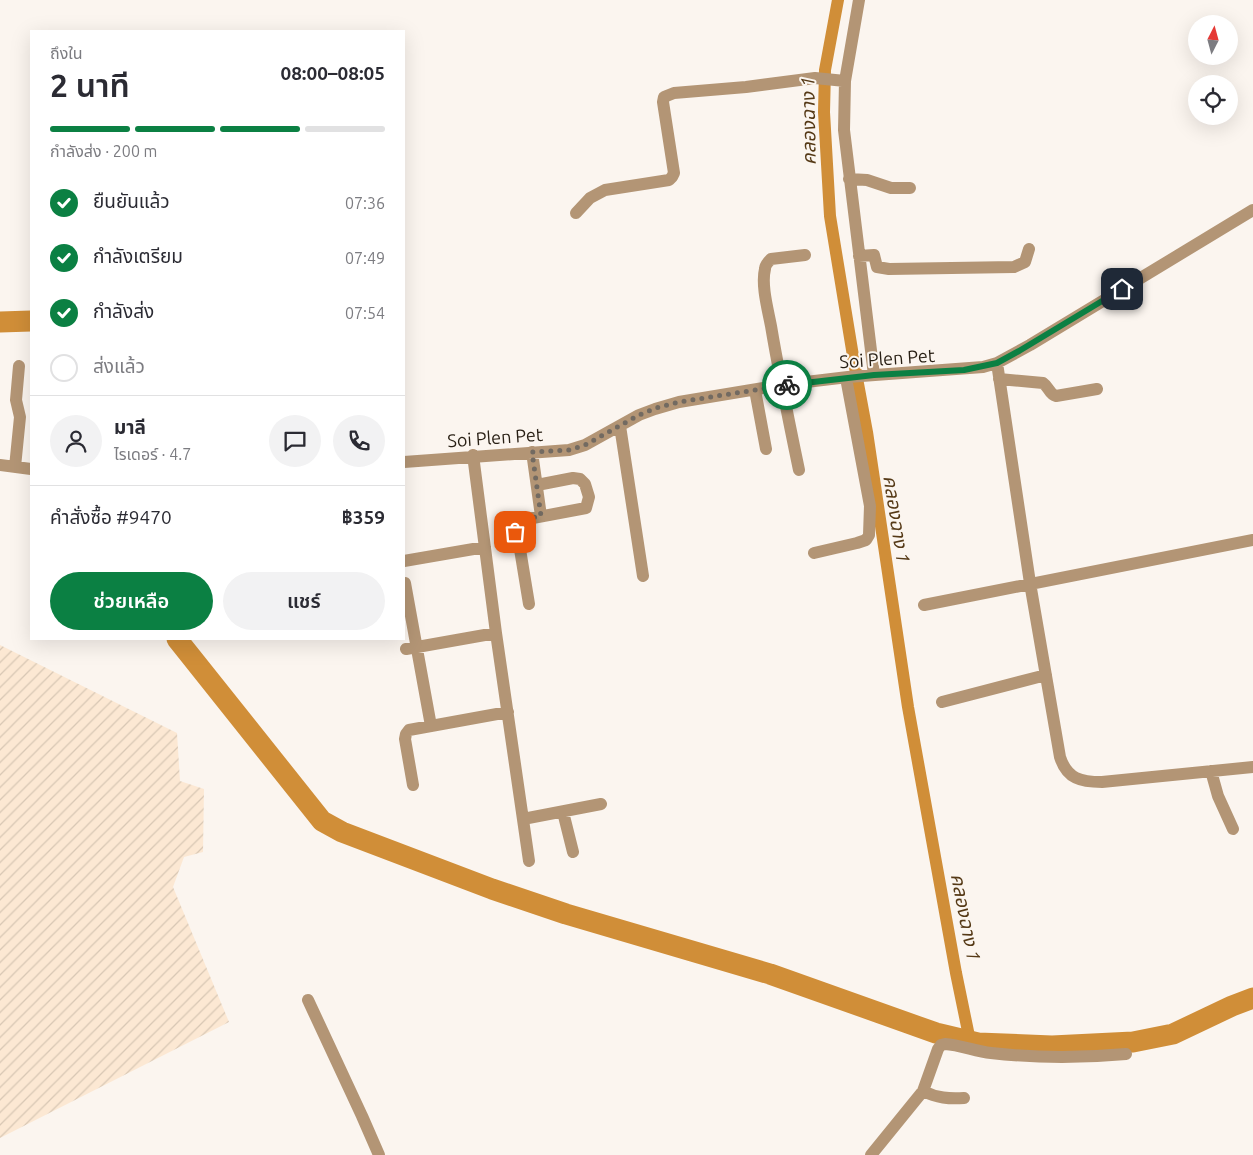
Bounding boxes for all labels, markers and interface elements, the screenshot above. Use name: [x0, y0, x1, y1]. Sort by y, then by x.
north arrow: [1188, 15, 1238, 65]
map controls: [1188, 15, 1238, 125]
text: ถึงใน: [50, 44, 83, 62]
text: 08:00–08:05: [280, 62, 385, 84]
text: 2 นาที: [50, 67, 130, 103]
button: locate: [1188, 75, 1238, 125]
water label: คลองฉาง 1: [796, 77, 820, 165]
text: กำลังส่ง · 200 m: [50, 142, 157, 160]
icon: check: [50, 189, 78, 217]
text: ยืนยันแล้ว: [93, 190, 170, 212]
text: 07:36: [345, 194, 385, 212]
icon: check: [50, 244, 78, 272]
text: กำลังเตรียม: [93, 245, 183, 267]
text: 07:49: [345, 249, 385, 267]
pin: [1101, 268, 1143, 310]
icon: home: [1108, 275, 1136, 303]
icon: check: [50, 299, 78, 327]
text: กำลังส่ง: [93, 300, 154, 322]
text: 07:54: [345, 304, 385, 322]
street label: Soi Plen Pet: [839, 345, 935, 371]
text: ส่งแล้ว: [93, 355, 145, 377]
courier: [762, 360, 812, 410]
icon: bike: [773, 371, 801, 399]
button: person: [50, 415, 102, 467]
button: chat: [269, 415, 321, 467]
button: phone: [333, 415, 385, 467]
text: มาลี: [114, 416, 146, 438]
street label: Soi Plen Pet: [447, 424, 543, 450]
text: ไรเดอร์ · 4.7: [114, 445, 191, 463]
water label: คลองฉาง 1: [879, 474, 915, 564]
text: คำสั่งซื้อ #9470: [50, 506, 172, 528]
text: ฿359: [342, 506, 385, 528]
pin: [494, 511, 536, 553]
icon: bag: [501, 518, 529, 546]
button: ช่วยเหลือ: [50, 572, 213, 630]
button: แชร์: [223, 572, 385, 630]
water label: คลองฉาง 1: [947, 872, 985, 962]

